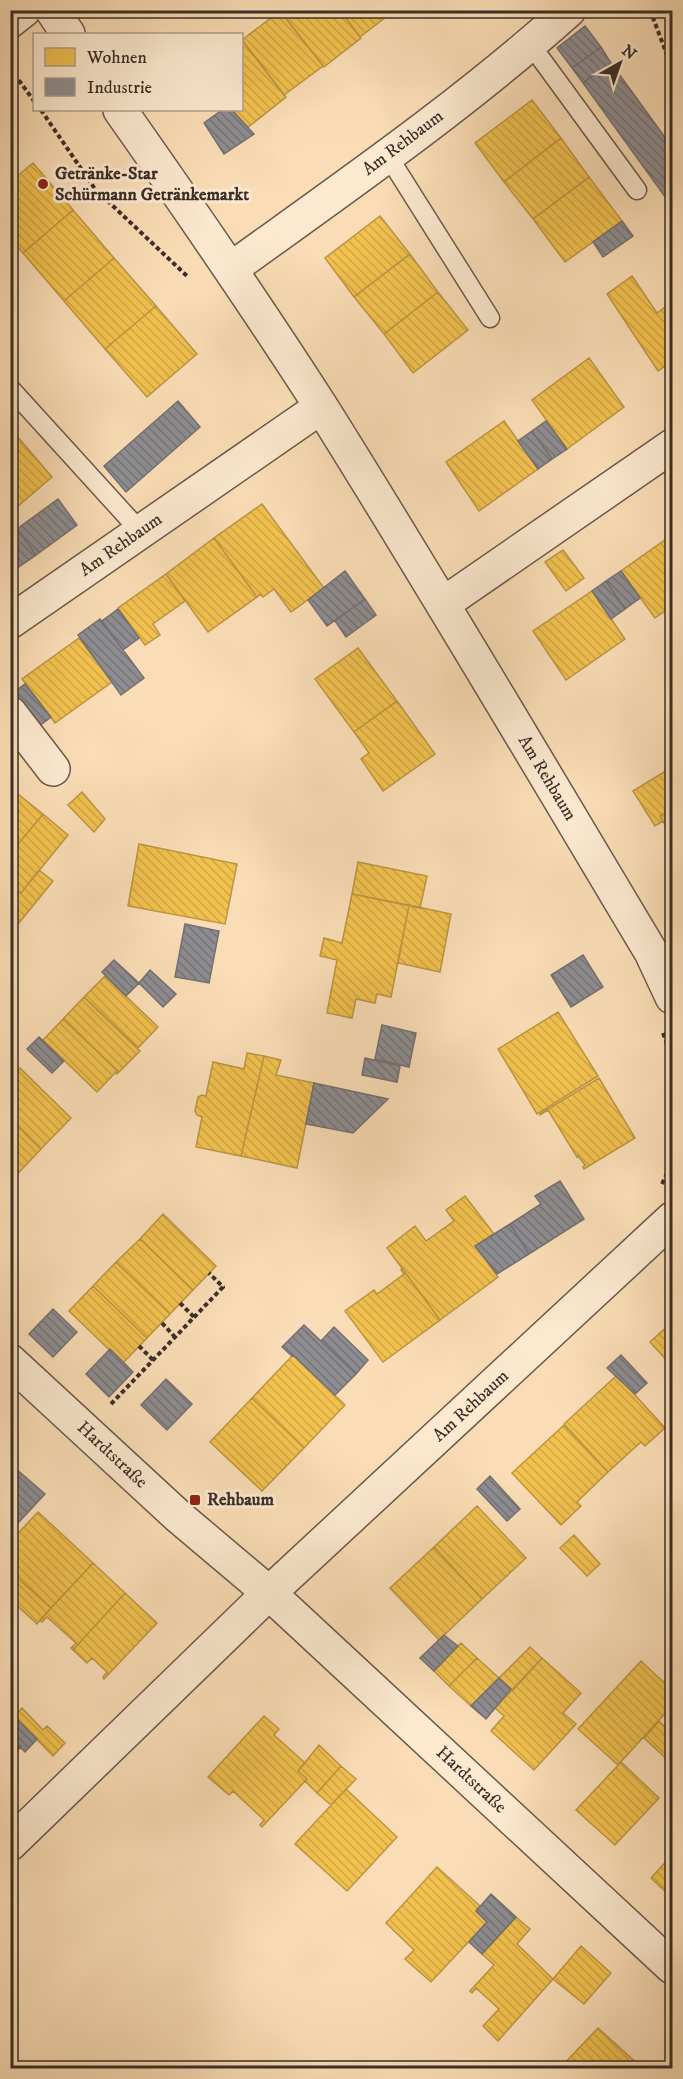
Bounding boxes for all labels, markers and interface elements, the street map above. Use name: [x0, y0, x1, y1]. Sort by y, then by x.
legend: [33, 33, 243, 111]
north arrow: [590, 33, 650, 93]
text: N: [618, 40, 640, 64]
text: Wohnen: [86, 47, 148, 69]
text: Industrie: [87, 77, 152, 99]
street label: Am Rehbaum: [358, 105, 448, 181]
place label: Getränke-Star Schürmann Getränkemarkt: [55, 163, 249, 206]
marker: Getränke-Star Schürmann Getränkemarkt: [36, 177, 50, 191]
street label: Am Rehbaum: [75, 508, 167, 582]
street label: Am Rehbaum: [513, 731, 581, 825]
street label: Am Rehbaum: [428, 1365, 514, 1447]
street label: Hardtstraße: [72, 1417, 152, 1493]
place label: Rehbaum: [207, 1489, 275, 1511]
marker: Rehbaum: [188, 1493, 202, 1507]
street label: Hardtstraße: [431, 1742, 511, 1818]

